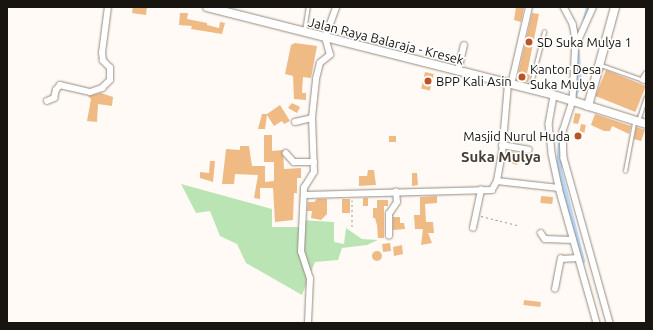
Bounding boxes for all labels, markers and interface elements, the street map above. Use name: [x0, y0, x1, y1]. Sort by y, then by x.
street label: Jalan Raya Balaraja - Kresek: [307, 14, 465, 68]
place label: SD Suka Mulya 1: [537, 34, 632, 50]
marker: SD Suka Mulya 1: [524, 37, 534, 47]
place label: Kantor Desa Suka Mulya: [530, 62, 601, 93]
marker: Kantor Desa Suka Mulya: [517, 72, 527, 82]
place label: BPP Kali Asin: [436, 73, 512, 89]
marker: BPP Kali Asin: [423, 76, 433, 86]
place label: Masjid Nurul Huda: [463, 128, 570, 144]
marker: Masjid Nurul Huda: [573, 131, 583, 141]
district label: Suka Mulya: [461, 148, 541, 166]

